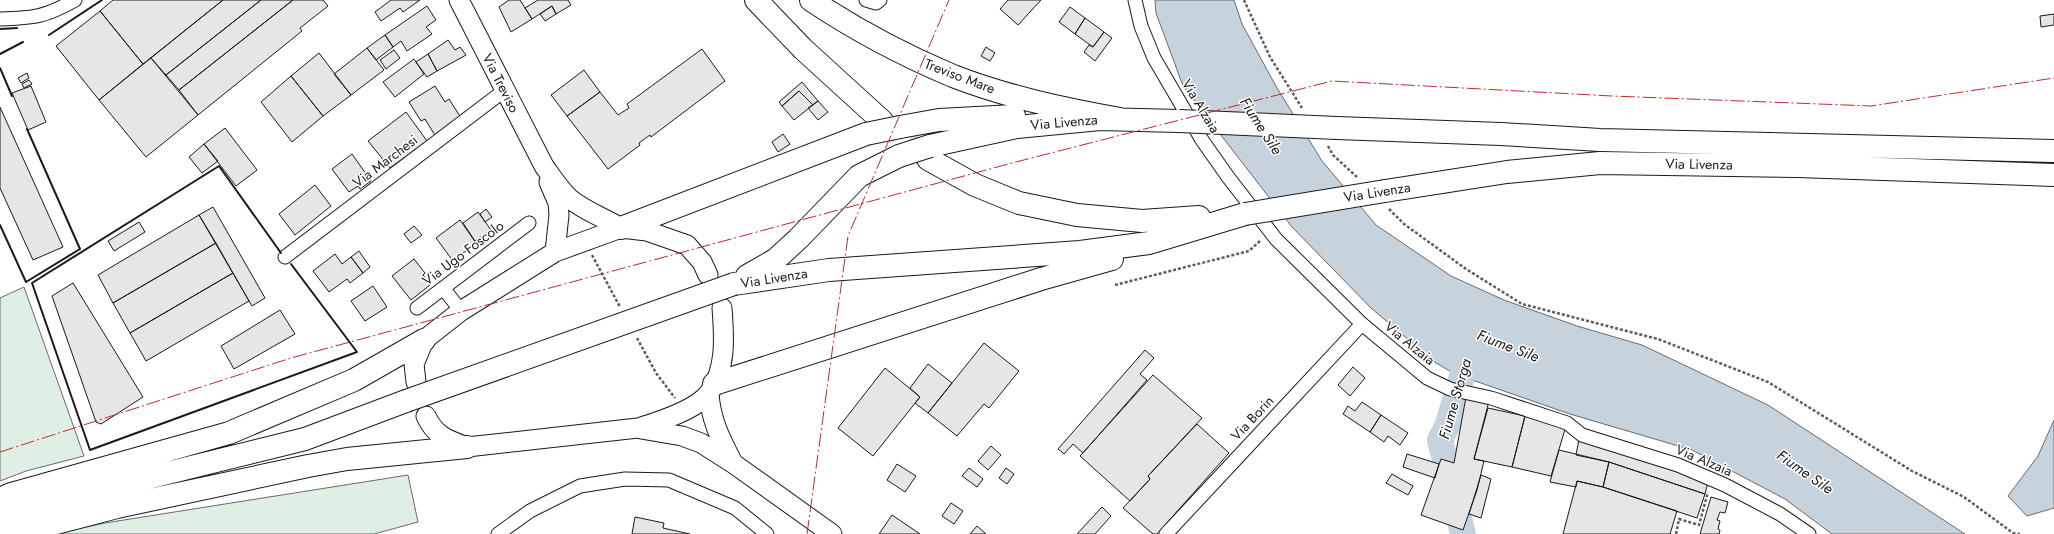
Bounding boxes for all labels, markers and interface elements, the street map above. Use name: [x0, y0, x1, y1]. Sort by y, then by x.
street label: Via Treviso: [478, 50, 525, 116]
street label: Treviso Mare: [922, 53, 998, 99]
street label: Via Alzaia: [1177, 75, 1225, 137]
water label: Fiume Sile: [1234, 93, 1288, 160]
street label: Via Livenza: [1030, 109, 1098, 135]
street label: Via Marchesi: [348, 130, 422, 192]
street label: Via Livenza: [1665, 153, 1733, 175]
street label: Via Livenza: [1342, 177, 1412, 207]
street label: Via Ugo Foscolo: [418, 215, 508, 290]
street label: Via Livenza: [739, 263, 809, 293]
street label: Via Alzaia: [1380, 316, 1440, 370]
water label: Fiume Sile: [1474, 324, 1543, 368]
water label: Fiume Storga: [1433, 355, 1477, 442]
street label: Via Borin: [1226, 391, 1278, 445]
street label: Via Alzaia: [1673, 439, 1735, 481]
water label: Fiume Sile: [1772, 444, 1838, 500]

